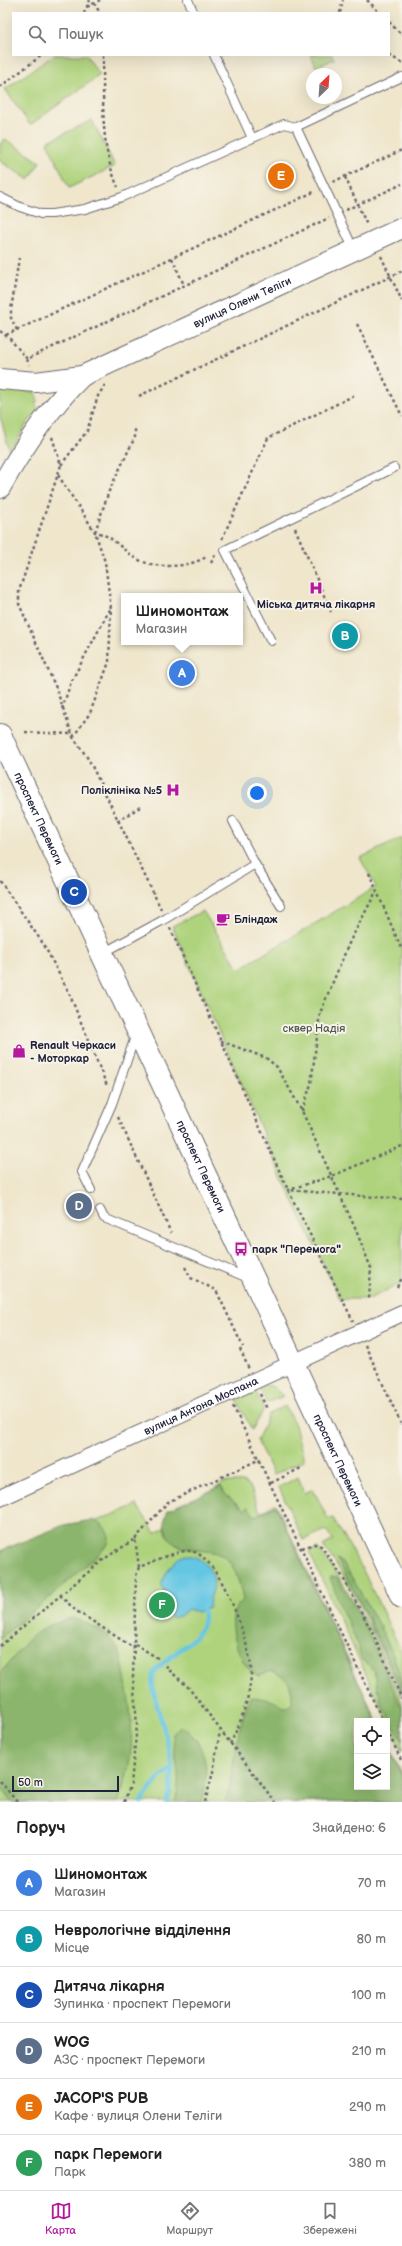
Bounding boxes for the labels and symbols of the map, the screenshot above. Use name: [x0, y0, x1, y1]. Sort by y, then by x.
north arrow: [306, 68, 342, 104]
pin: E: [268, 161, 294, 191]
street label: вулиця Олени Теліги: [191, 274, 293, 331]
hospital icon: Міська дитяча лікарня: [308, 580, 324, 596]
place label: Міська дитяча лікарня: [257, 598, 375, 611]
pin: B: [332, 621, 358, 651]
pin: A: [169, 658, 195, 688]
street label: проспект Перемоги: [11, 770, 66, 867]
hospital icon: Поліклініка №5: [165, 782, 181, 798]
your location: [247, 783, 267, 803]
place label: Поліклініка №5: [81, 784, 163, 797]
pin: C: [61, 877, 87, 907]
cafe icon: Бліндаж: [215, 911, 231, 927]
place label: Бліндаж: [234, 913, 278, 926]
park label: сквер Надія: [283, 1022, 345, 1035]
place label: Renault Черкаси - Моторкар: [30, 1039, 116, 1065]
shop icon: Renault Черкаси - Моторкар: [11, 1043, 27, 1059]
street label: проспект Перемоги: [174, 1118, 228, 1215]
pin: D: [66, 1191, 92, 1221]
bus stop icon: парк "Перемога": [233, 1241, 249, 1257]
place label: парк "Перемога": [252, 1243, 341, 1256]
street label: вулиця Антона Моспана: [142, 1374, 260, 1438]
street label: проспект Перемоги: [311, 1412, 365, 1509]
pin: F: [149, 1590, 175, 1620]
scale bar: [12, 1774, 119, 1793]

